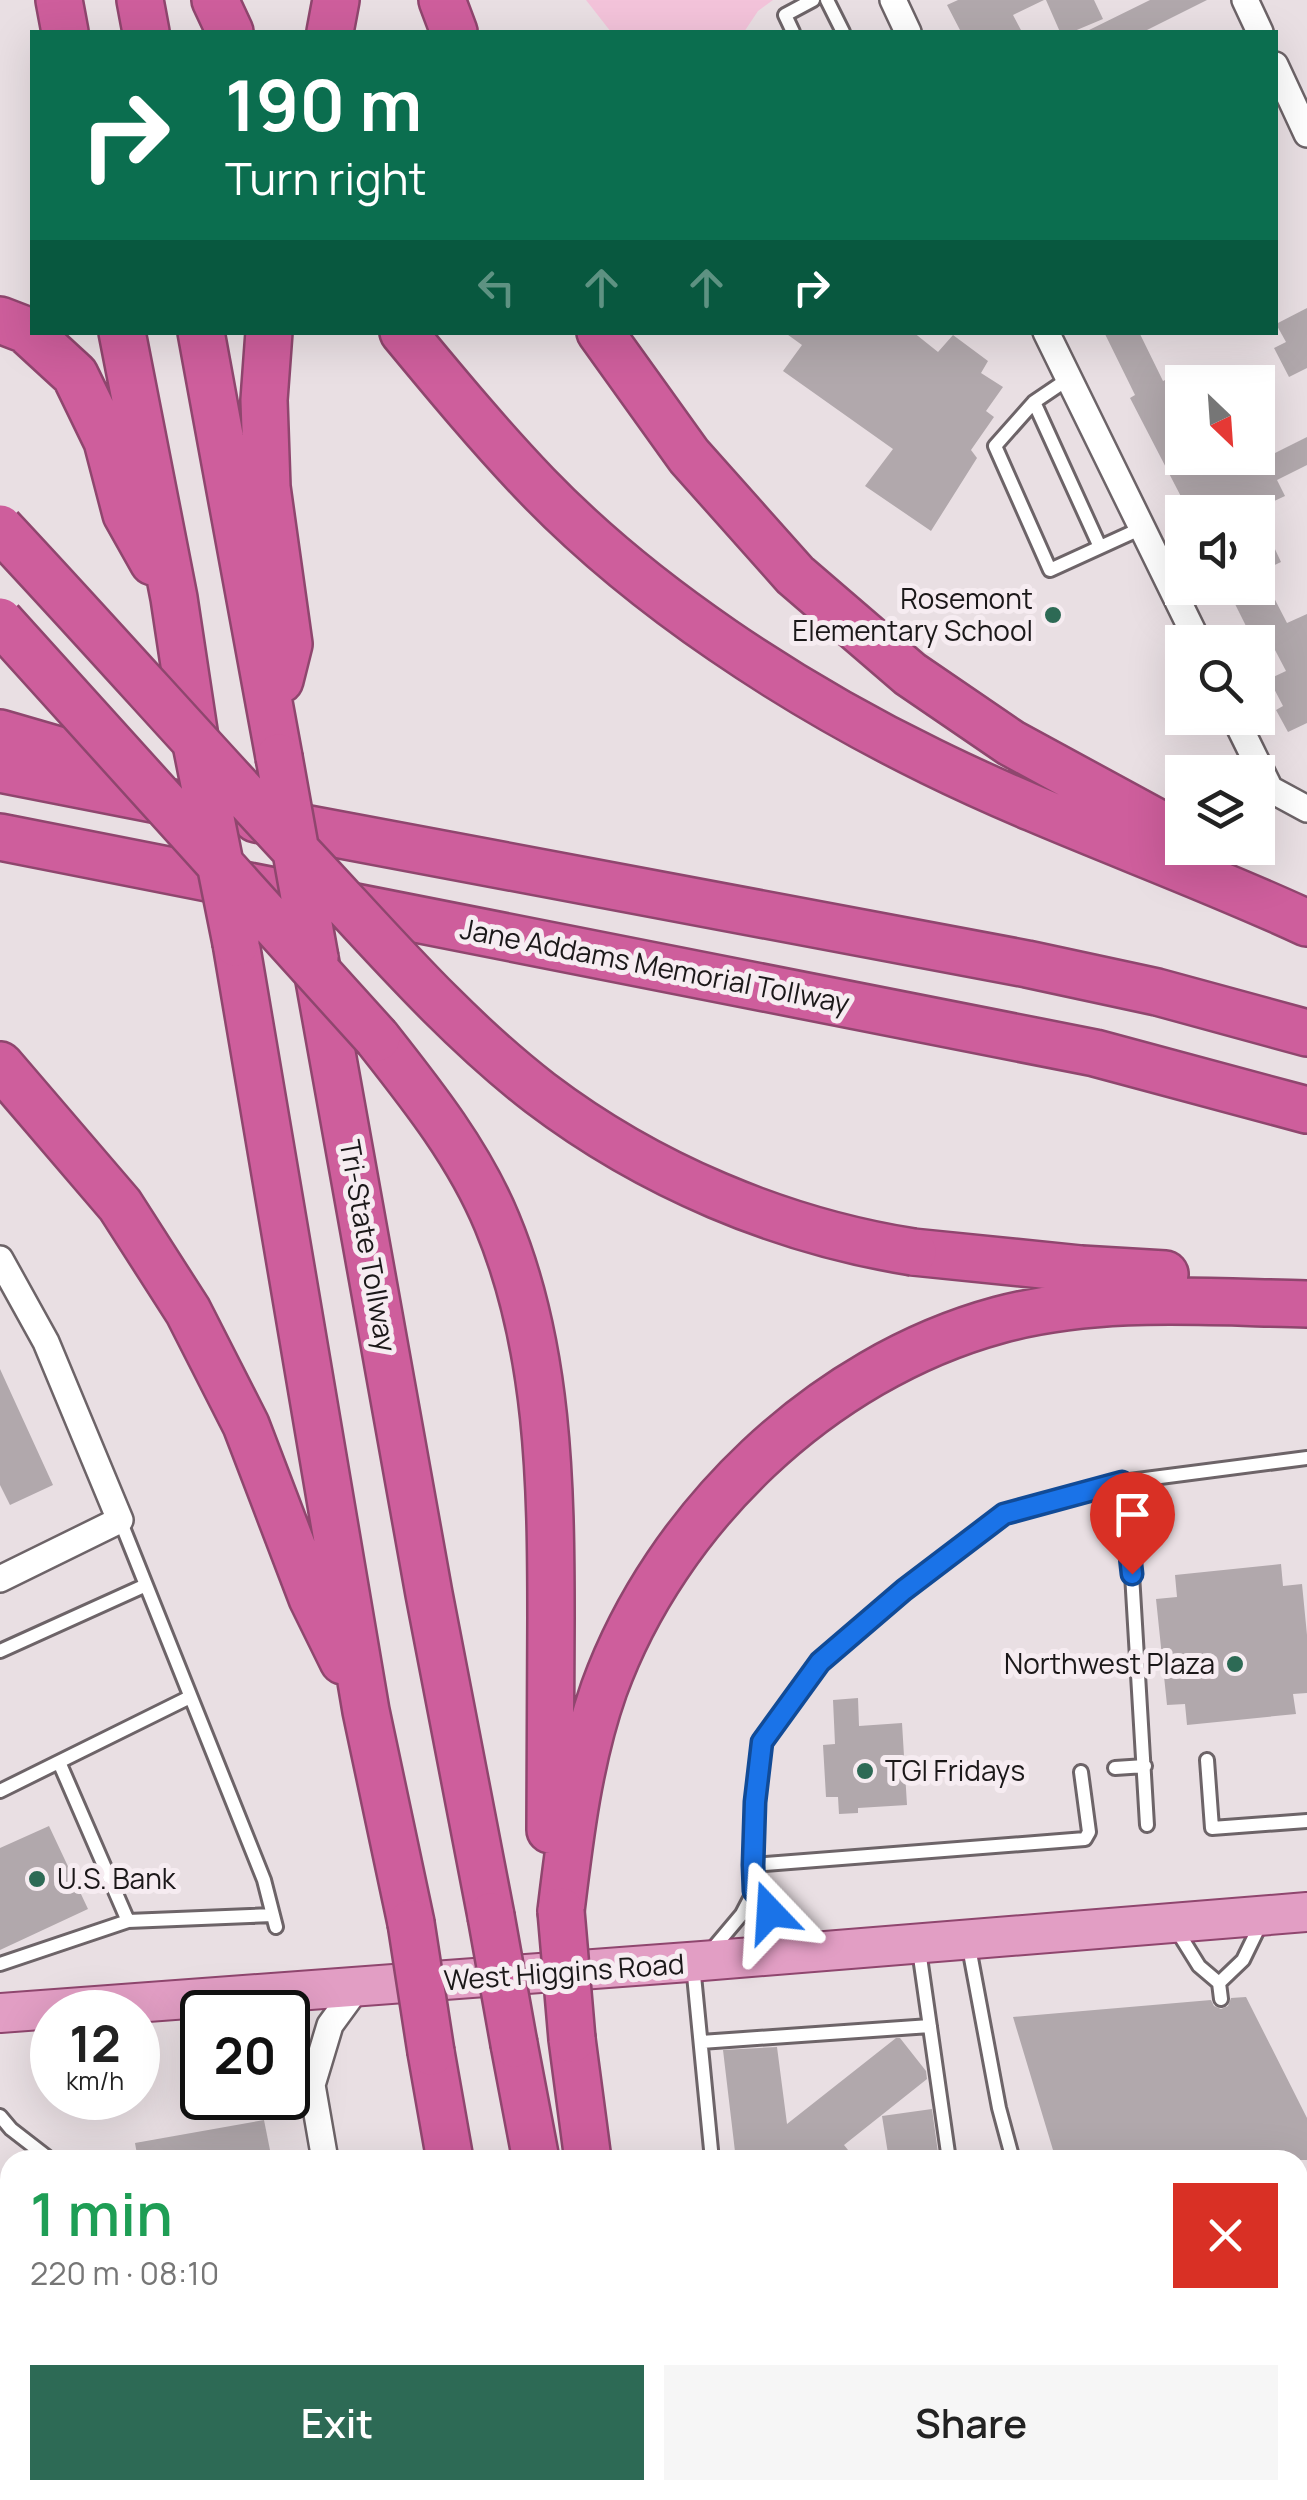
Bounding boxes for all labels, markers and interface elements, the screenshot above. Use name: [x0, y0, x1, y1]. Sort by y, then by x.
text: 190 m: [225, 56, 422, 152]
icon: right: [60, 70, 190, 200]
text: Turn right: [225, 147, 426, 209]
icon: left: [469, 260, 524, 315]
icon: ahead: [574, 260, 629, 315]
icon: ahead: [679, 260, 734, 315]
icon: right: [784, 260, 839, 315]
north arrow: [1165, 365, 1275, 475]
map controls: [1165, 365, 1275, 865]
button: sound: [1165, 495, 1275, 605]
place label: Rosemont Elementary School: [792, 579, 1033, 649]
marker: Rosemont Elementary School: [1042, 604, 1064, 626]
button: search: [1165, 625, 1275, 735]
button: layers: [1165, 755, 1275, 865]
street label: Jane Addams Memorial Tollway: [457, 909, 853, 1021]
street label: Tri-State Tollway: [332, 1137, 406, 1355]
pin: [1090, 1472, 1175, 1575]
icon: arrive: [1105, 1487, 1160, 1542]
place label: Northwest Plaza: [1004, 1644, 1215, 1682]
marker: Northwest Plaza: [1224, 1653, 1246, 1675]
place label: TGI Fridays: [885, 1751, 1025, 1789]
marker: TGI Fridays: [854, 1760, 876, 1782]
place label: U.S. Bank: [57, 1859, 177, 1897]
position arrow: [718, 1860, 822, 1964]
marker: U.S. Bank: [26, 1868, 48, 1890]
street label: West Higgins Road: [442, 1944, 686, 1998]
speed limit sign: 20: [180, 1990, 310, 2120]
text: 12: [69, 2009, 121, 2077]
text: km/h: [66, 2063, 124, 2098]
text: 1 min: [30, 2172, 173, 2254]
button: close: [1173, 2183, 1278, 2288]
text: 220 m · 08:10: [30, 2251, 219, 2295]
button: Exit: [30, 2365, 644, 2480]
button: Share: [664, 2365, 1278, 2480]

